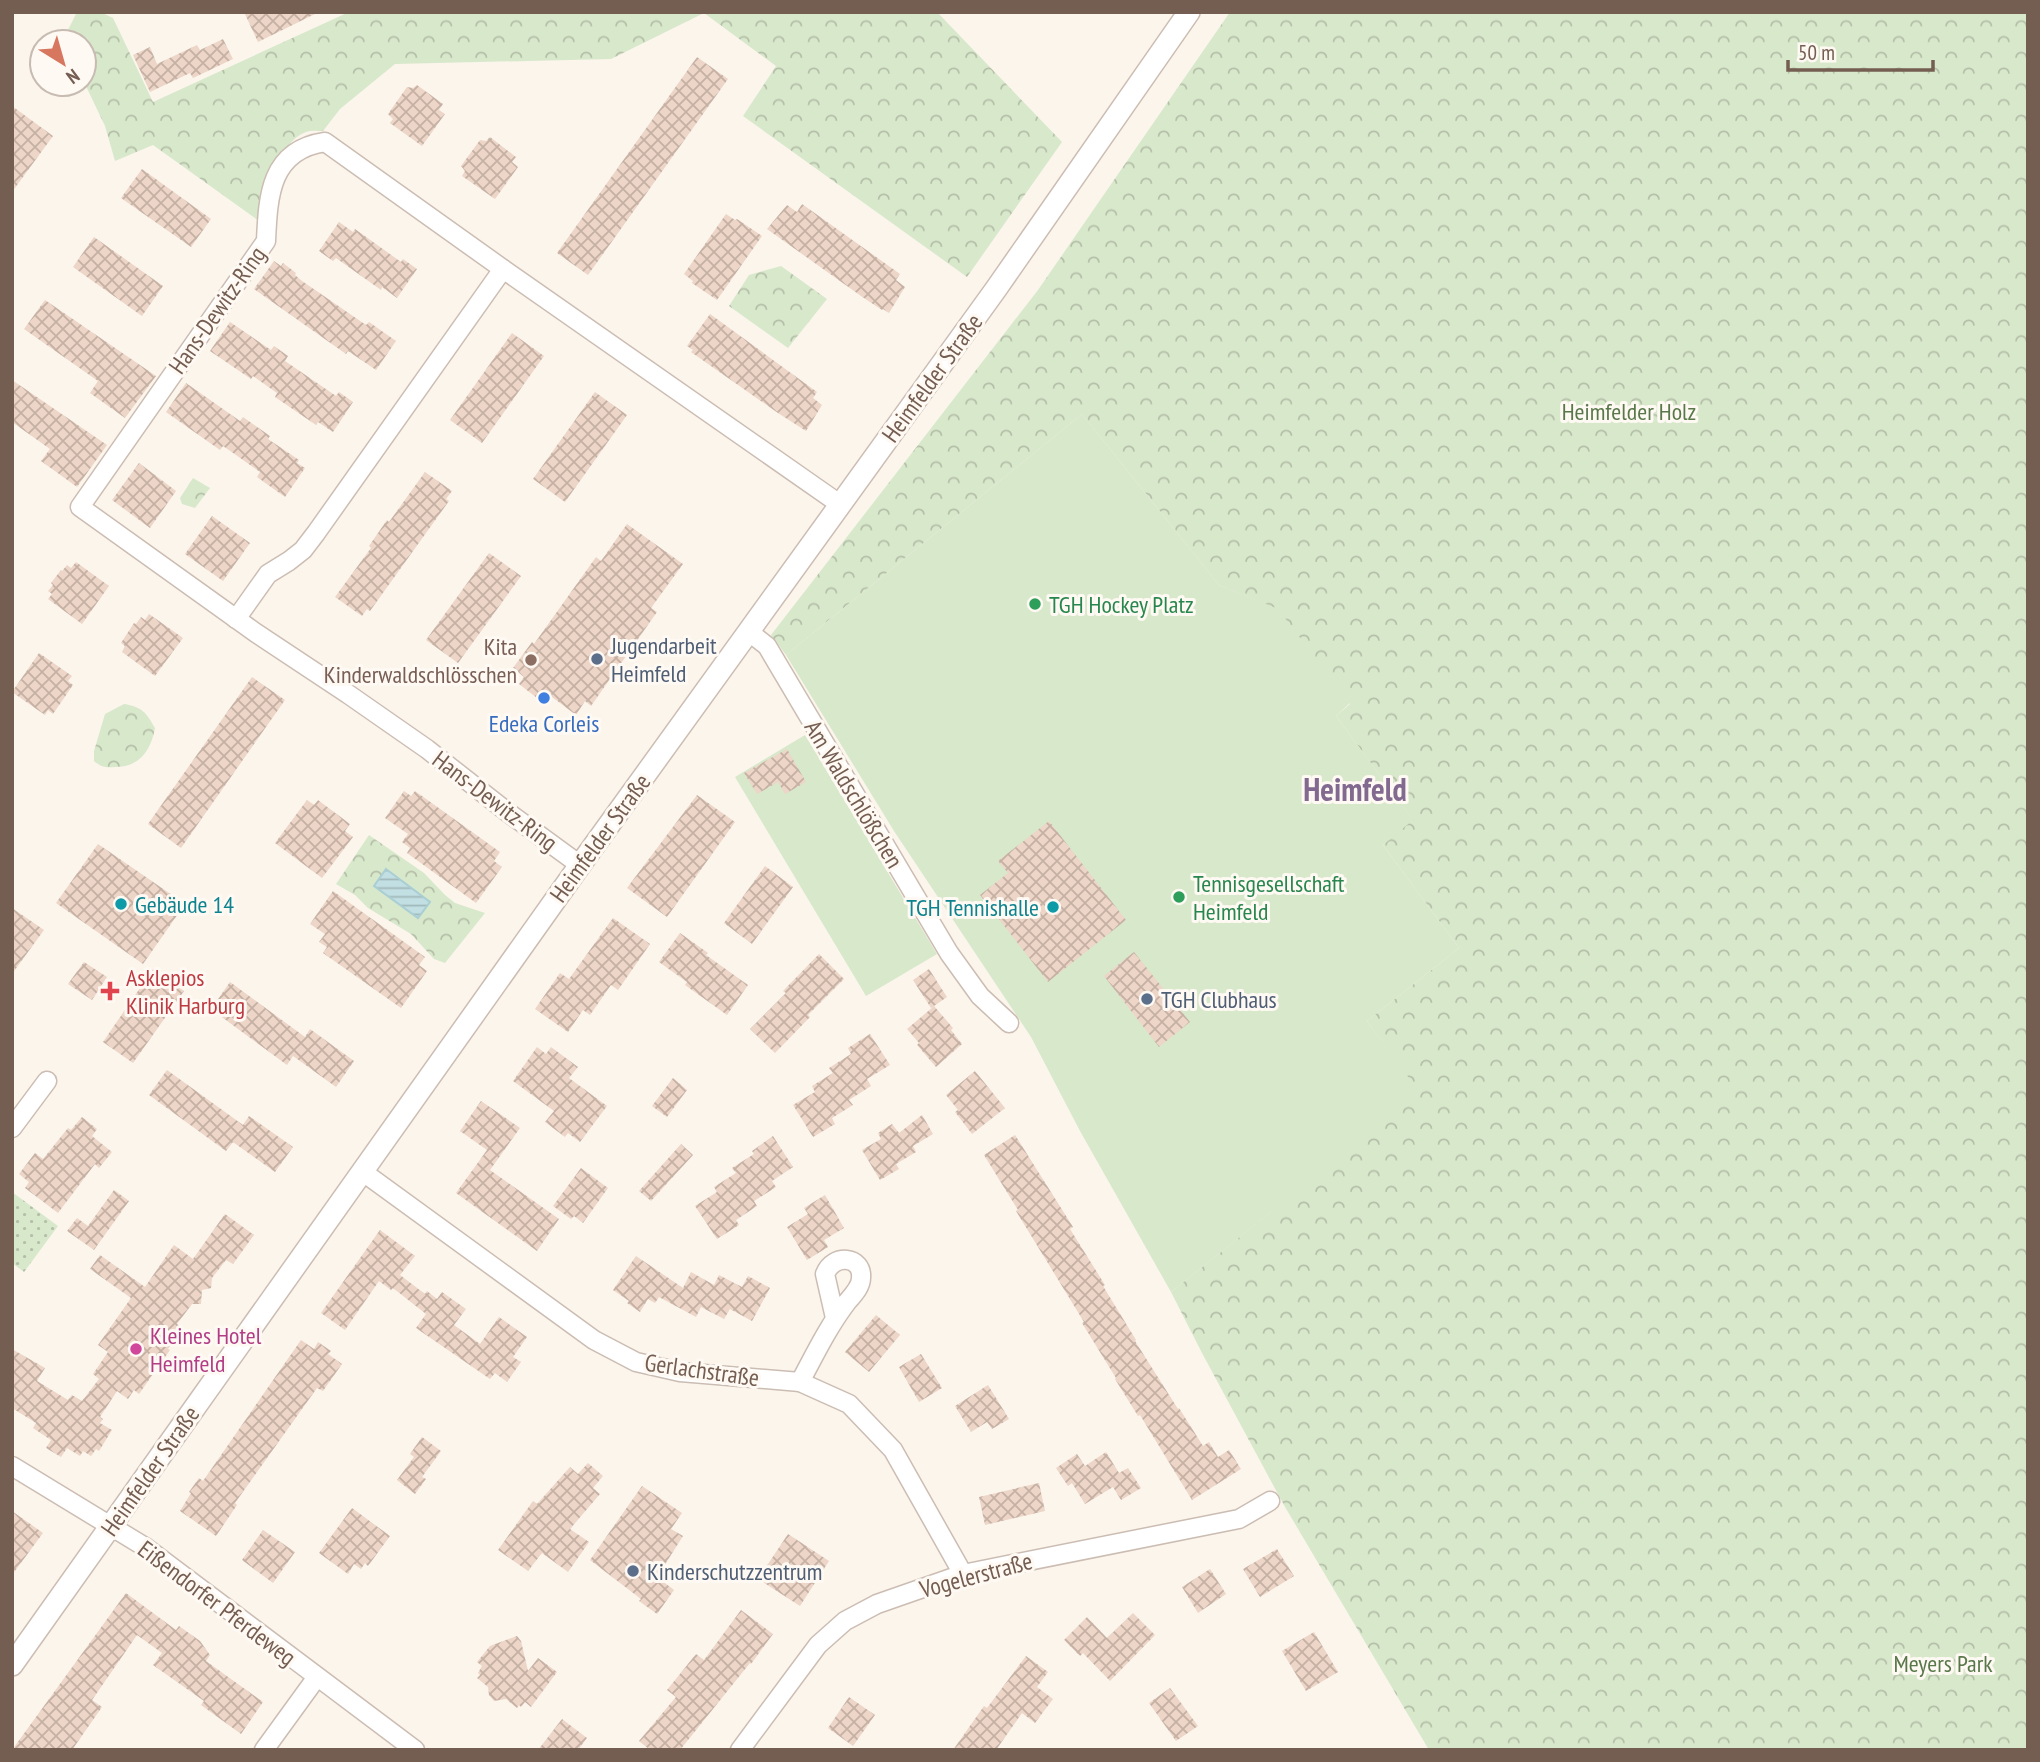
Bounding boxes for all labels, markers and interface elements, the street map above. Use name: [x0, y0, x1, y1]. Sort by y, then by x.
north arrow: [28, 28, 98, 98]
scale bar: [1788, 28, 1933, 72]
text: 50 m: [1798, 39, 1835, 66]
text: N: [62, 64, 85, 89]
street label: Hans-Dewitz-Ring: [162, 240, 272, 380]
street label: Heimfelder Straße: [875, 308, 989, 448]
park label: Heimfelder Holz: [1562, 396, 1696, 427]
place label: TGH Hockey Platz: [1049, 589, 1194, 620]
marker: TGH Hockey Platz: [1027, 596, 1043, 612]
place label: Jugendarbeit Heimfeld: [610, 630, 717, 689]
place label: Kita Kinderwaldschlösschen: [324, 631, 517, 690]
marker: Jugendarbeit Heimfeld: [589, 651, 605, 667]
marker: Kita Kinderwaldschlösschen: [523, 652, 539, 668]
marker: Edeka Corleis: [536, 690, 552, 706]
place label: Edeka Corleis: [489, 708, 599, 739]
street label: Am Waldschlößchen: [798, 714, 910, 874]
street label: Hans-Dewitz-Ring: [426, 744, 564, 858]
street label: Heimfelder Straße: [543, 768, 657, 908]
district label: Heimfeld: [1303, 768, 1407, 810]
place label: Tennisgesellschaft Heimfeld: [1193, 868, 1345, 927]
place label: Gebäude 14: [135, 889, 234, 920]
marker: Tennisgesellschaft Heimfeld: [1171, 889, 1187, 905]
place label: TGH Tennishalle: [906, 892, 1039, 923]
marker: Gebäude 14: [113, 896, 129, 912]
marker: TGH Tennishalle: [1045, 899, 1061, 915]
place label: Asklepios Klinik Harburg: [126, 962, 245, 1021]
marker: Asklepios Klinik Harburg: [100, 981, 120, 1001]
place label: TGH Clubhaus: [1161, 984, 1277, 1015]
marker: TGH Clubhaus: [1139, 991, 1155, 1007]
place label: Kleines Hotel Heimfeld: [150, 1320, 262, 1379]
marker: Kleines Hotel Heimfeld: [128, 1341, 144, 1357]
street label: Gerlachstraße: [643, 1347, 761, 1393]
street label: Heimfelder Straße: [94, 1400, 206, 1542]
street label: Eißendorfer Pferdeweg: [132, 1533, 302, 1673]
street label: Vogelerstraße: [915, 1545, 1036, 1605]
place label: Kinderschutzzentrum: [647, 1556, 822, 1587]
marker: Kinderschutzzentrum: [625, 1563, 641, 1579]
park label: Meyers Park: [1893, 1648, 1993, 1679]

